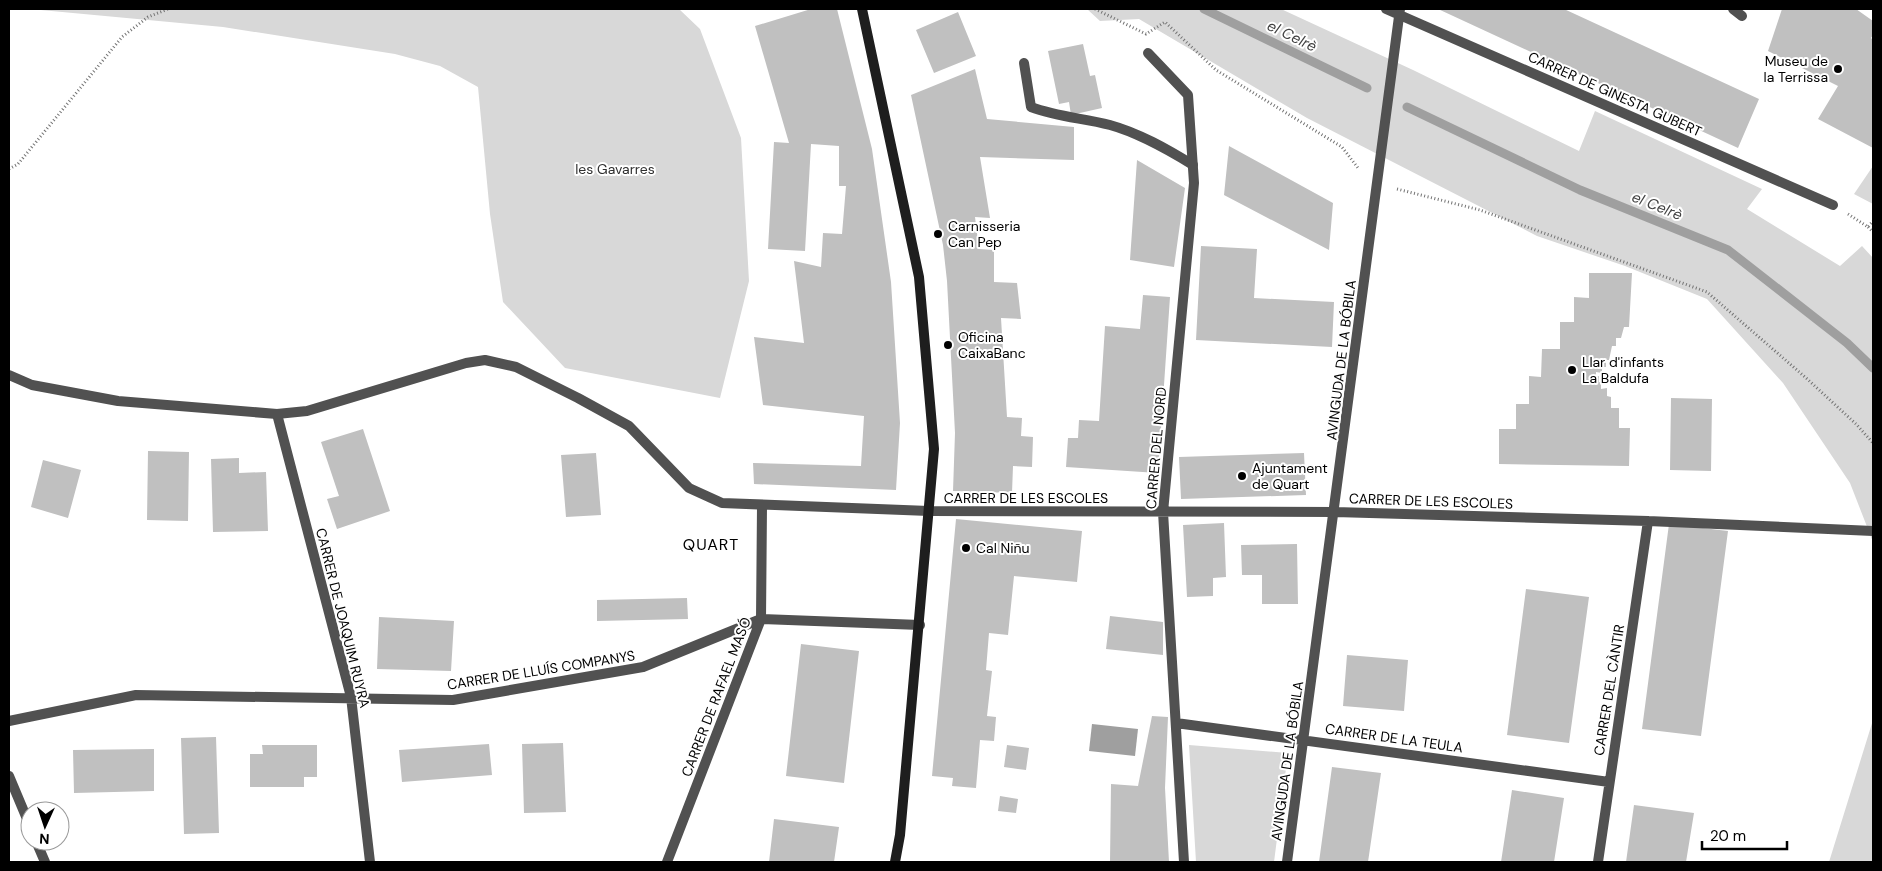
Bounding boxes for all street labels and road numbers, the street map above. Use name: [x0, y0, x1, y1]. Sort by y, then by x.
street label: CARRER DE GINESTA GUBERT: [1525, 47, 1705, 141]
street label: AVINGUDA DE LA BÓBILA: [1322, 279, 1360, 441]
street label: CARRER DEL NORD: [1142, 386, 1170, 510]
street label: CARRER DE LES ESCOLES: [944, 489, 1108, 507]
street label: CARRER DE LES ESCOLES: [1349, 489, 1513, 513]
street label: CARRER DE JOAQUIM RUYRA: [312, 526, 374, 710]
street label: CARRER DE RAFAEL MASÓ: [677, 615, 755, 779]
street label: CARRER DEL CÀNTIR: [1590, 623, 1628, 757]
street label: CARRER DE LLUÍS COMPANYS: [446, 646, 636, 694]
street label: AVINGUDA DE LA BÓBILA: [1267, 680, 1307, 842]
street label: CARRER DE LA TEULA: [1324, 719, 1464, 757]

